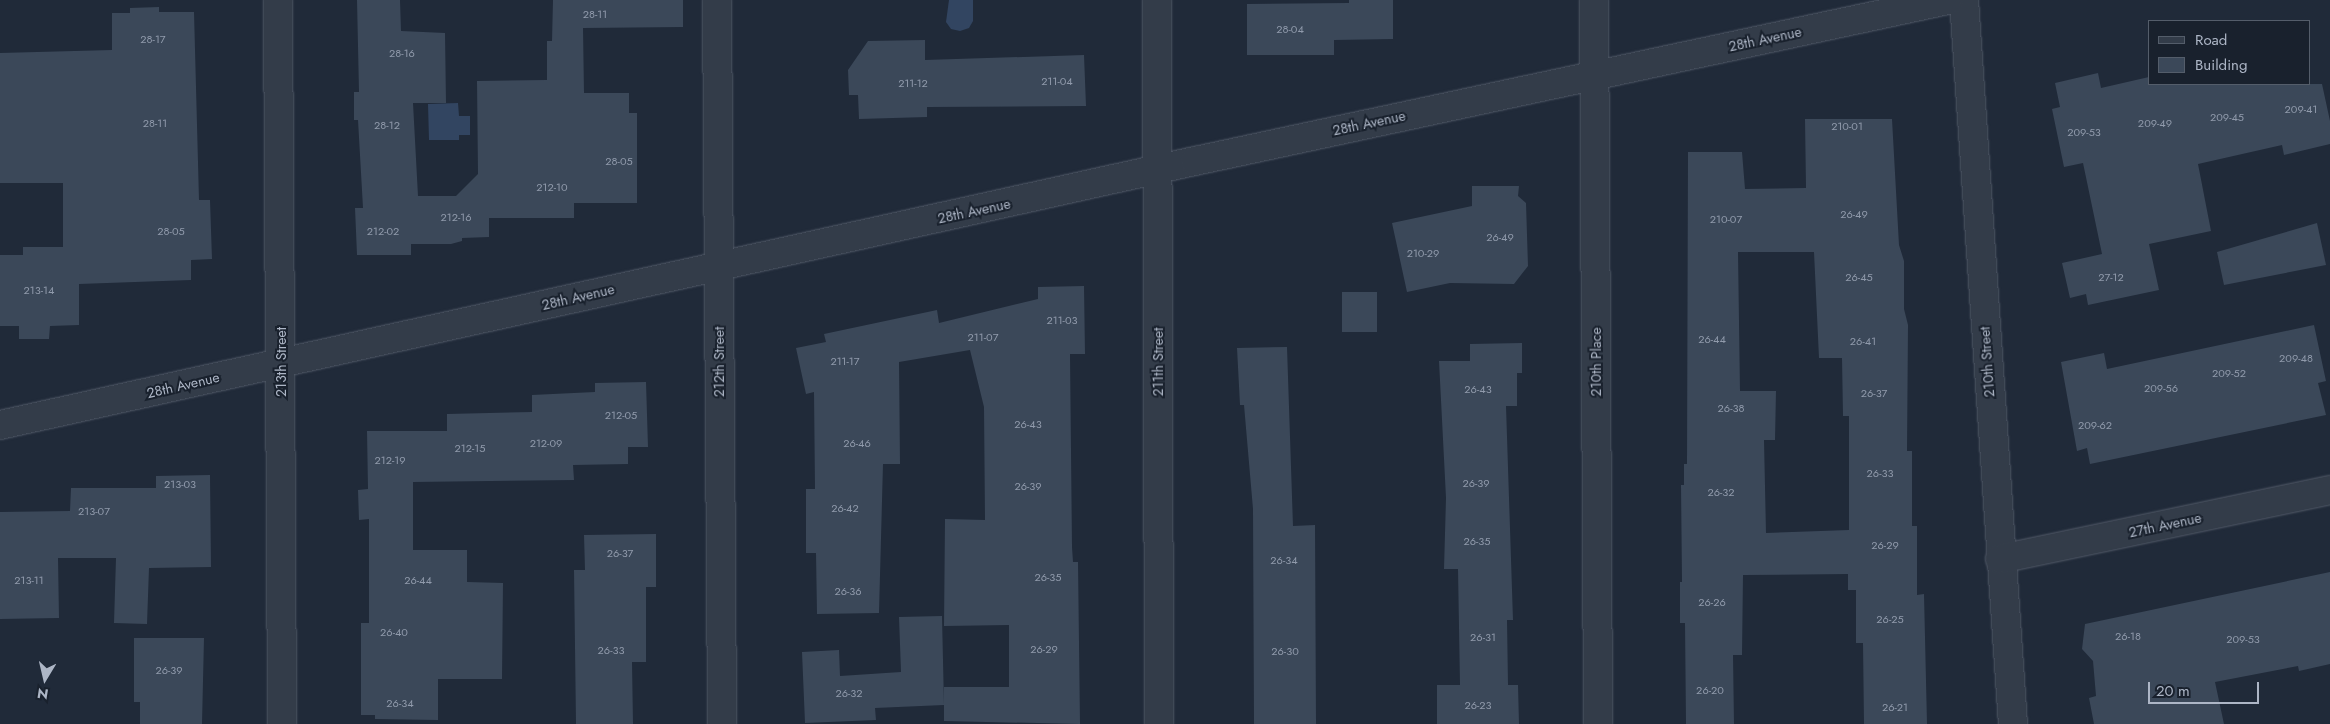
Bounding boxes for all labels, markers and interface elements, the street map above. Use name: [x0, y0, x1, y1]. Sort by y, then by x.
house number: 28-11: [583, 7, 607, 21]
legend: [2148, 20, 2310, 85]
house number: 28-04: [1276, 22, 1304, 36]
street label: 28th Avenue: [1727, 23, 1803, 55]
text: Road: [2195, 29, 2227, 51]
house number: 28-17: [140, 32, 166, 46]
house number: 28-16: [389, 46, 415, 60]
text: Building: [2195, 54, 2247, 76]
house number: 211-04: [1041, 74, 1073, 88]
house number: 211-12: [898, 76, 928, 90]
house number: 209-41: [2285, 102, 2317, 116]
street label: 28th Avenue: [1331, 107, 1407, 139]
house number: 209-45: [2210, 110, 2244, 124]
house number: 28-11: [143, 116, 167, 130]
house number: 209-49: [2138, 116, 2172, 130]
house number: 28-12: [374, 118, 400, 132]
house number: 210-01: [1831, 119, 1863, 133]
house number: 209-53: [2067, 125, 2101, 139]
house number: 28-05: [605, 154, 633, 168]
house number: 212-10: [536, 180, 568, 194]
street label: 28th Avenue: [936, 195, 1012, 227]
house number: 26-49: [1840, 207, 1868, 221]
house number: 212-16: [440, 210, 472, 224]
house number: 210-07: [1710, 212, 1742, 226]
house number: 28-05: [157, 224, 185, 238]
house number: 212-02: [367, 224, 399, 238]
house number: 26-49: [1486, 230, 1514, 244]
house number: 210-29: [1407, 246, 1439, 260]
house number: 26-45: [1845, 270, 1873, 284]
house number: 27-12: [2098, 270, 2124, 284]
street label: 28th Avenue: [540, 280, 616, 314]
house number: 213-14: [24, 283, 54, 297]
house number: 211-03: [1046, 313, 1078, 327]
street label: 210th Street: [1976, 326, 1998, 398]
street label: 213th Street: [273, 327, 289, 397]
street label: 212th Street: [711, 327, 727, 397]
street label: 210th Place: [1588, 327, 1604, 397]
street label: 211th Street: [1150, 328, 1166, 396]
house number: 211-07: [968, 330, 998, 344]
house number: 26-44: [1698, 332, 1726, 346]
house number: 26-41: [1850, 334, 1876, 348]
house number: 209-48: [2279, 351, 2313, 365]
house number: 211-17: [830, 354, 860, 368]
house number: 209-52: [2212, 366, 2246, 380]
street label: 28th Avenue: [145, 368, 221, 402]
house number: 209-56: [2144, 381, 2178, 395]
house number: 26-43: [1464, 382, 1492, 396]
house number: 26-37: [1861, 386, 1887, 400]
house number: 26-38: [1718, 401, 1744, 415]
house number: 212-05: [605, 408, 637, 422]
house number: 26-43: [1014, 417, 1042, 431]
house number: 209-62: [2078, 418, 2112, 432]
house number: 212-09: [530, 436, 562, 450]
house number: 26-46: [843, 436, 871, 450]
house number: 212-15: [455, 441, 485, 455]
house number: 212-19: [374, 453, 406, 467]
house number: 26-33: [1867, 466, 1893, 480]
house number: 26-39: [1462, 476, 1490, 490]
house number: 213-03: [164, 477, 196, 491]
house number: 26-39: [1014, 479, 1042, 493]
house number: 26-32: [1707, 485, 1735, 499]
house number: 26-42: [831, 501, 859, 515]
house number: 213-07: [78, 504, 110, 518]
street label: 27th Avenue: [2127, 509, 2203, 541]
house number: 26-35: [1463, 534, 1491, 548]
house number: 26-29: [1871, 538, 1899, 552]
house number: 26-37: [607, 546, 633, 560]
house number: 26-34: [1270, 553, 1298, 567]
house number: 26-35: [1034, 570, 1062, 584]
house number: 213-11: [14, 573, 44, 587]
house number: 26-44: [404, 573, 432, 587]
house number: 26-36: [834, 584, 862, 598]
house number: 26-26: [1698, 595, 1726, 609]
house number: 26-25: [1876, 612, 1904, 626]
house number: 26-40: [380, 625, 408, 639]
house number: 26-18: [2115, 629, 2141, 643]
house number: 26-31: [1470, 630, 1496, 644]
house number: 209-53: [2226, 632, 2260, 646]
house number: 26-29: [1030, 642, 1058, 656]
house number: 26-33: [598, 643, 624, 657]
house number: 26-30: [1271, 644, 1299, 658]
north arrow: [20, 654, 70, 704]
house number: 26-39: [155, 663, 183, 677]
scale bar: [2150, 672, 2261, 704]
text: 20 m: [2156, 680, 2190, 702]
text: N: [36, 683, 50, 705]
house number: 26-20: [1696, 683, 1724, 697]
house number: 26-32: [835, 686, 863, 700]
house number: 26-34: [386, 696, 414, 710]
house number: 26-23: [1464, 698, 1492, 712]
house number: 26-21: [1882, 700, 1908, 714]

